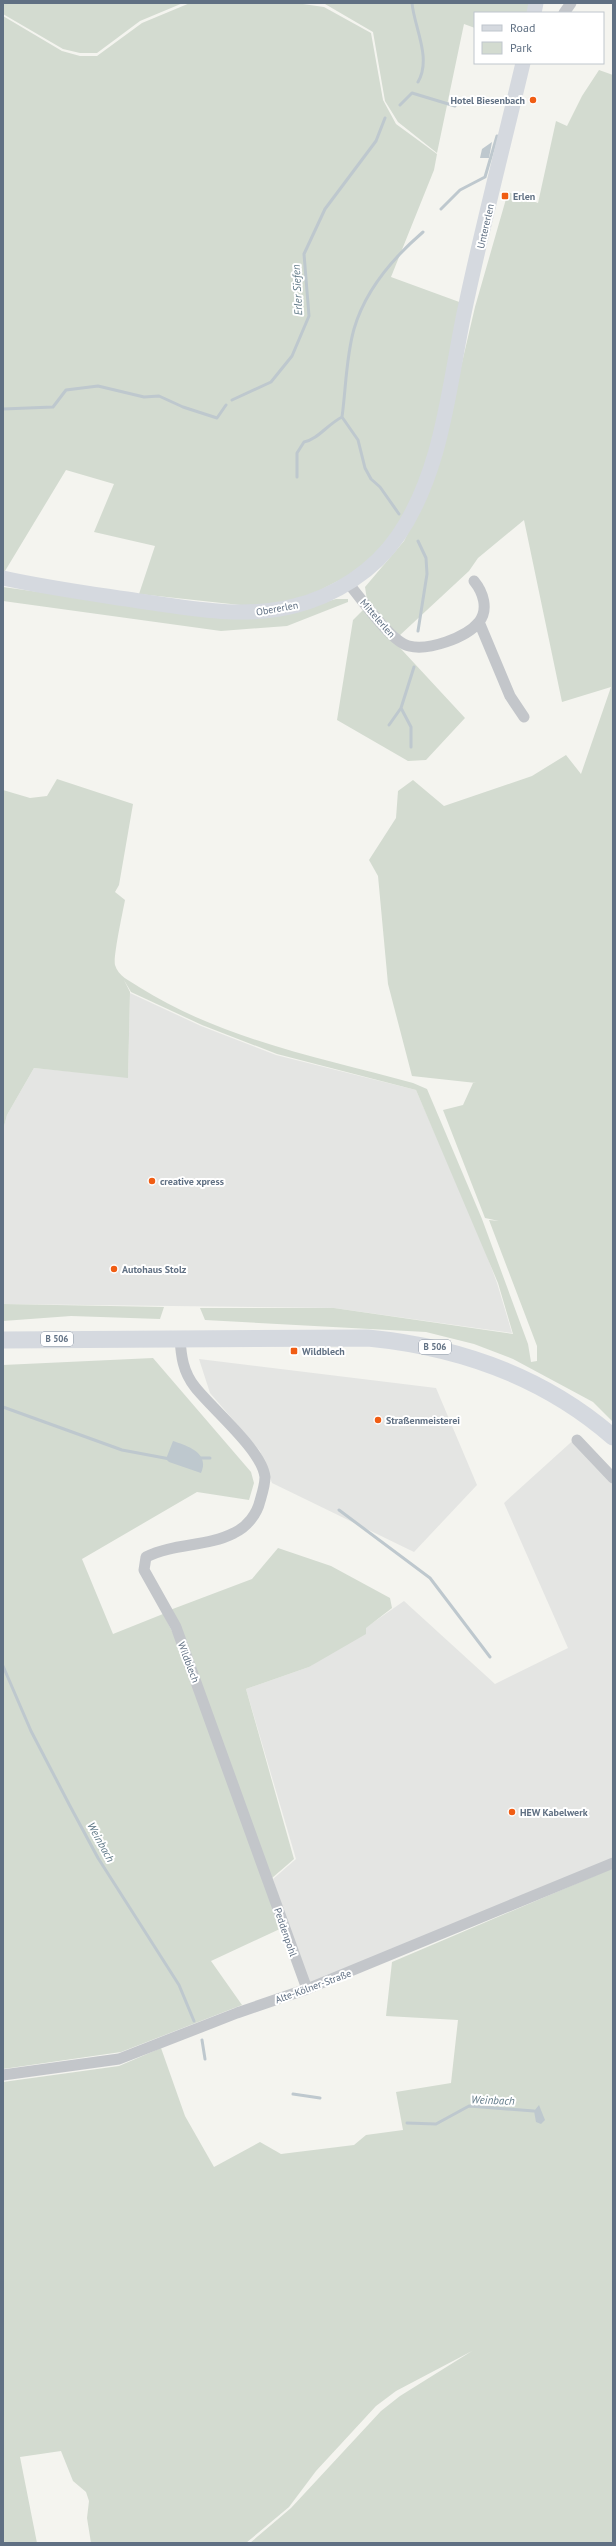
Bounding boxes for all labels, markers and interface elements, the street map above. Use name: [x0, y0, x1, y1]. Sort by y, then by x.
legend: [474, 12, 604, 64]
text: Road: [510, 20, 535, 35]
text: Park: [510, 40, 532, 55]
place label: Hotel Biesenbach: [451, 94, 525, 107]
marker: Hotel Biesenbach: [528, 95, 538, 105]
place label: Erlen: [513, 190, 535, 203]
marker: Erlen: [500, 191, 510, 201]
street label: Untererlen: [474, 202, 497, 250]
water label: Erler Siefen: [289, 264, 305, 316]
street label: Mittelerlen: [357, 596, 398, 640]
street label: Obererlen: [255, 598, 299, 619]
place label: creative xpress: [160, 1175, 224, 1188]
marker: creative xpress: [147, 1176, 157, 1186]
place label: Autohaus Stolz: [122, 1263, 187, 1276]
marker: Autohaus Stolz: [109, 1264, 119, 1274]
road number: B 506: [41, 1332, 73, 1346]
road number: B 506: [419, 1340, 451, 1354]
place label: Wildblech: [302, 1345, 345, 1358]
marker: Wildblech: [289, 1346, 299, 1356]
place label: Straßenmeisterei: [386, 1414, 460, 1427]
marker: Straßenmeisterei: [373, 1415, 383, 1425]
street label: Wildblech: [175, 1640, 202, 1684]
place label: HEW Kabelwerk: [520, 1806, 588, 1819]
marker: HEW Kabelwerk: [507, 1807, 517, 1817]
water label: Weinbach: [84, 1820, 118, 1865]
street label: Peddenpohl: [271, 1906, 300, 1958]
street label: Alte-Kölner-Straße: [273, 1967, 353, 2006]
water label: Weinbach: [471, 2092, 515, 2108]

